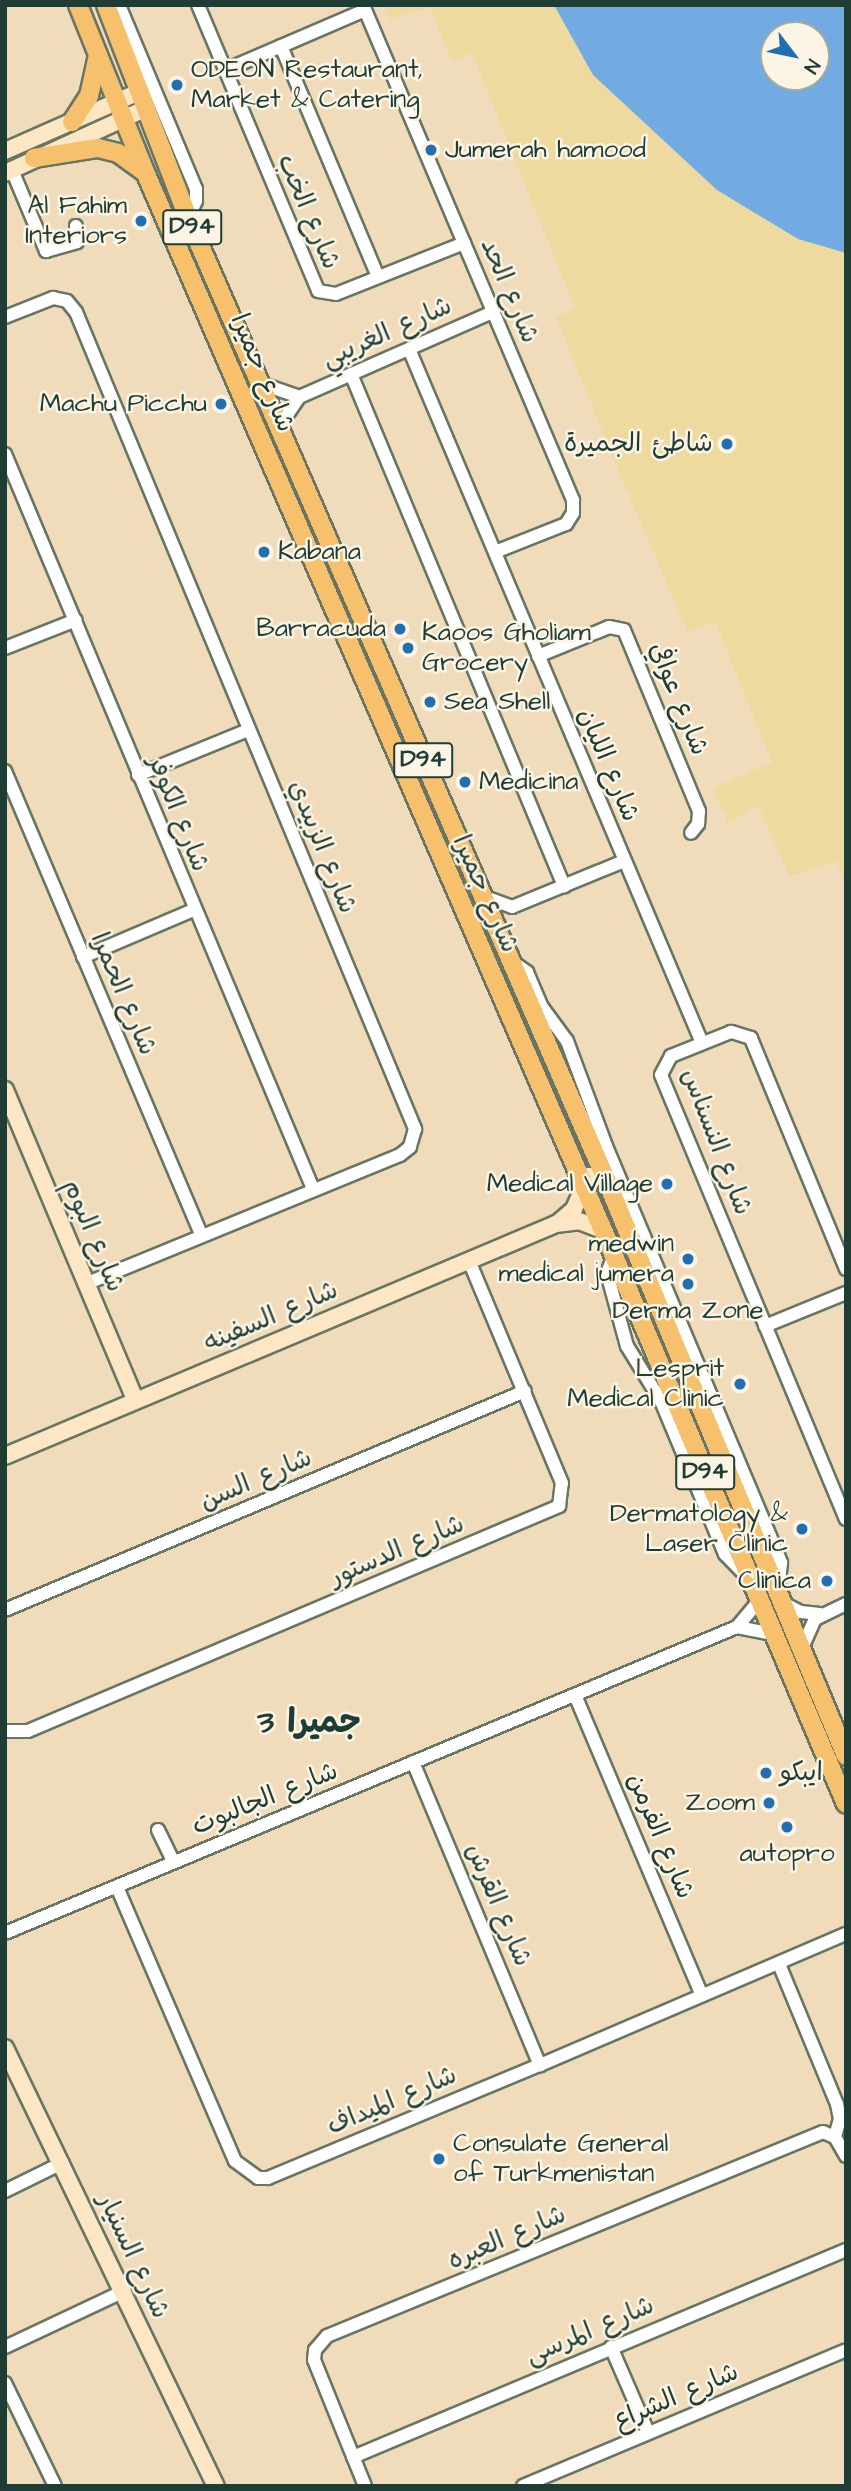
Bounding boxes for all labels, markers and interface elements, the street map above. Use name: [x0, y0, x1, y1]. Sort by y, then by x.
north arrow: [760, 21, 830, 91]
place label: ODEON Restaurant, Market & Catering: [191, 54, 423, 116]
text: N: [797, 54, 826, 79]
marker: ODEON Restaurant, Market & Catering: [169, 77, 185, 93]
place label: Jumerah hamood: [445, 134, 646, 166]
marker: Jumerah hamood: [423, 142, 439, 158]
street label: شارع الخب: [270, 150, 346, 274]
place label: Al Fahim Interiors: [25, 190, 127, 252]
road number: D94: [160, 207, 224, 248]
marker: Al Fahim Interiors: [133, 213, 149, 229]
street label: شارع الحد: [473, 234, 545, 348]
street label: شارع الغريبي: [317, 291, 457, 375]
street label: شارع جميرا: [223, 309, 301, 437]
place label: Machu Picchu: [40, 388, 207, 420]
marker: Machu Picchu: [213, 396, 229, 412]
place label: شاطئ الجميرة: [564, 428, 713, 460]
marker: شاطئ الجميرة: [719, 436, 735, 452]
place label: Kabana: [278, 536, 361, 568]
marker: Kabana: [256, 544, 272, 560]
place label: Barracuda: [256, 613, 386, 645]
place label: Kaoos Gholiam Grocery: [422, 617, 591, 678]
marker: Barracuda: [392, 621, 408, 637]
street label: شارع عوافي: [641, 638, 715, 760]
marker: Kaoos Gholiam Grocery: [400, 640, 416, 656]
place label: Sea Shell: [444, 686, 550, 718]
marker: Sea Shell: [422, 694, 438, 710]
street label: شارع الليان: [570, 704, 646, 826]
road number: D94: [392, 740, 454, 780]
street label: شارع الكوفر: [141, 752, 215, 876]
place label: Medicina: [479, 766, 578, 798]
marker: Medicina: [457, 774, 473, 790]
street label: شارع الزبيدي: [281, 776, 363, 918]
street label: شارع جميرا: [445, 830, 525, 958]
street label: شارع الحمرا: [83, 928, 163, 1060]
street label: شارع النسناس: [674, 1064, 758, 1220]
place label: Medical Village: [487, 1168, 653, 1200]
street label: شارع البوم: [55, 1175, 131, 1297]
marker: Medical Village: [659, 1176, 675, 1192]
place label: medwin medical jumera: [499, 1228, 674, 1290]
marker: medwin medical jumera: [680, 1251, 696, 1267]
street label: شارع السفينه: [199, 1275, 343, 1359]
marker: Derma Zone: [680, 1276, 696, 1292]
place label: Derma Zone: [612, 1295, 764, 1327]
place label: Lesprit Medical Clinic: [567, 1353, 724, 1414]
marker: Lesprit Medical Clinic: [730, 1374, 750, 1394]
street label: شارع السن: [195, 1442, 317, 1518]
road number: D94: [674, 1452, 736, 1492]
place label: Dermatology & Laser Clinic: [610, 1498, 788, 1560]
street label: شارع الدستور: [325, 1509, 469, 1593]
marker: Dermatology & Laser Clinic: [794, 1521, 810, 1537]
place label: Clinica: [738, 1565, 811, 1597]
marker: Clinica: [817, 1571, 837, 1591]
district label: جميرا 3: [257, 1703, 361, 1743]
street label: شارع الجالبوت: [188, 1756, 342, 1842]
place label: ايبكو: [780, 1757, 823, 1789]
marker: ايبكو: [758, 1765, 774, 1781]
street label: شارع الفرمن: [620, 1768, 700, 1904]
place label: Zoom: [685, 1787, 755, 1819]
marker: Zoom: [761, 1795, 777, 1811]
marker: autopro: [779, 1819, 795, 1835]
place label: autopro: [739, 1838, 835, 1870]
street label: شارع القرش: [458, 1839, 538, 1971]
street label: شارع الميداف: [322, 2060, 462, 2142]
place label: Consulate General of Turkmenistan: [453, 2128, 668, 2190]
marker: Consulate General of Turkmenistan: [431, 2151, 447, 2167]
street label: شارع السنيار: [90, 2188, 176, 2324]
street label: شارع العبره: [443, 2199, 571, 2277]
street label: شارع المرسى: [521, 2290, 659, 2372]
street label: شارع الشراع: [609, 2357, 743, 2437]

